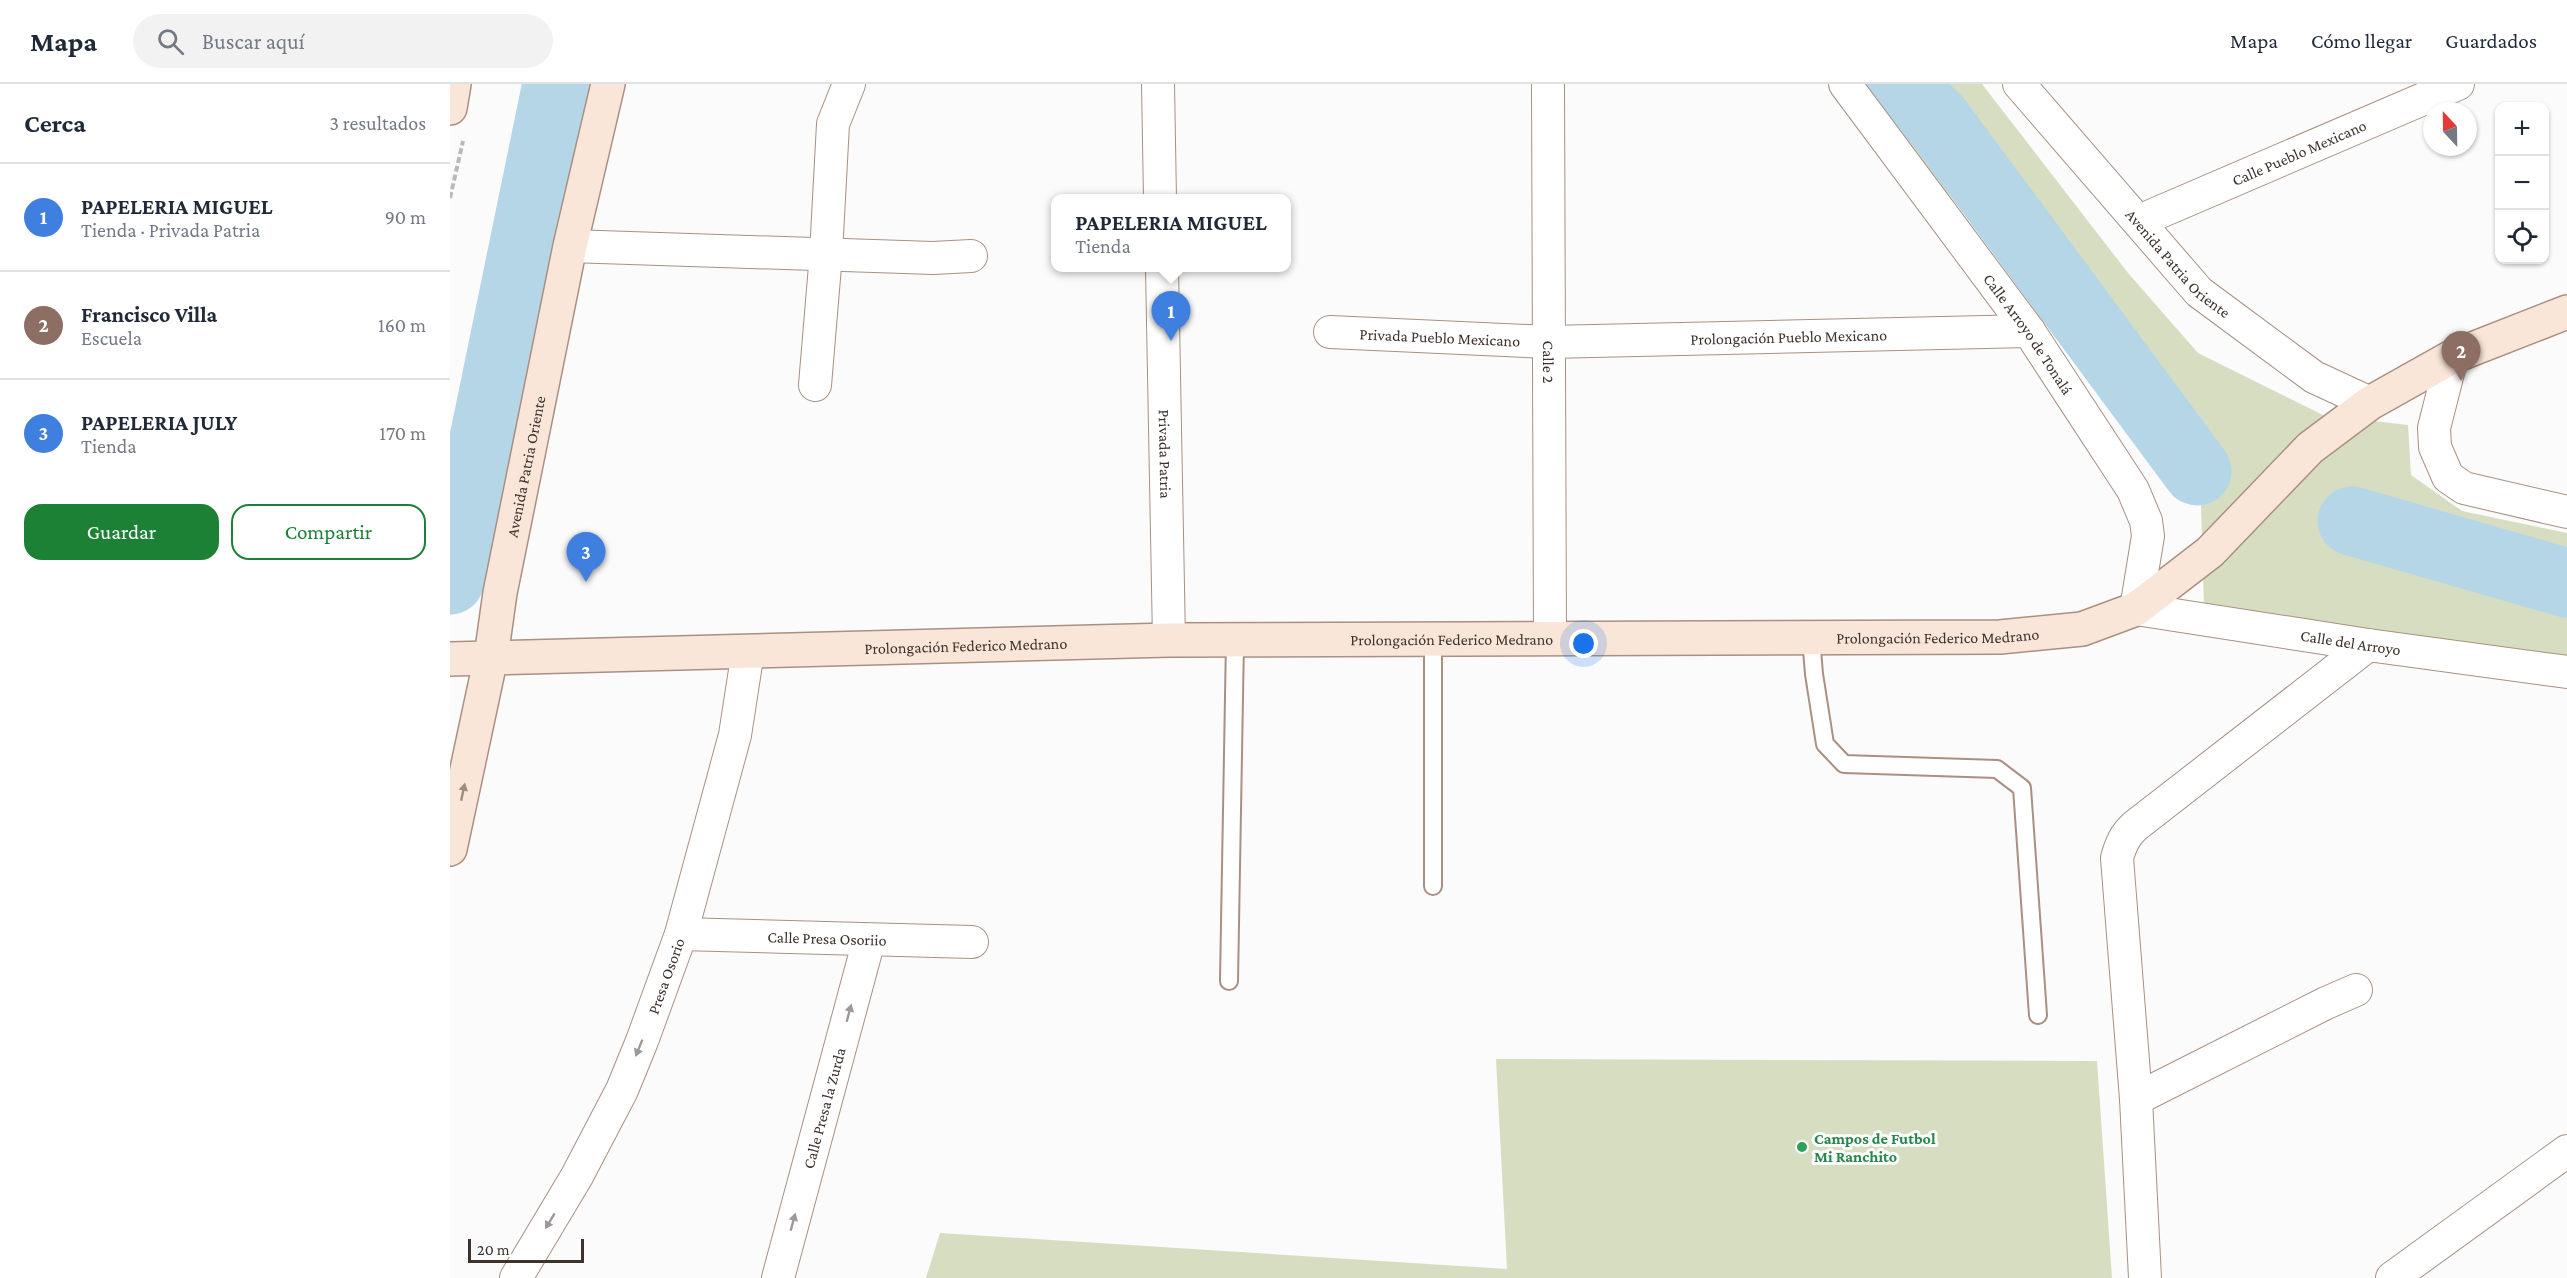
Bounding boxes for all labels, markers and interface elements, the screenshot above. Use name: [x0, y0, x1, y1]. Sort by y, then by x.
search box: [133, 14, 553, 68]
icon: search: [154, 25, 187, 58]
text: Mapa: [30, 26, 97, 57]
text: Buscar aquí: [202, 29, 305, 54]
text: Mapa: [2230, 29, 2278, 53]
text: Cómo llegar: [2311, 29, 2412, 53]
text: Guardados: [2445, 29, 2537, 53]
north arrow: [2423, 102, 2477, 156]
map controls: [2495, 102, 2549, 264]
button: +: [2495, 102, 2549, 156]
text: Cerca: [24, 109, 86, 138]
text: 3 resultados: [329, 112, 426, 134]
street label: Calle Pueblo Mexicano: [2229, 116, 2369, 189]
button: −: [2495, 156, 2549, 210]
text: PAPELERIA MIGUEL: [81, 194, 273, 219]
popup: [1051, 194, 1291, 272]
text: 1: [40, 206, 47, 228]
text: 90 m: [385, 206, 426, 228]
street label: Avenida Patria Oriente: [2122, 206, 2233, 321]
text: PAPELERIA MIGUEL: [1075, 210, 1267, 235]
button: locate: [2495, 210, 2549, 264]
text: Tienda · Privada Patria: [81, 219, 260, 241]
text: Tienda: [1075, 235, 1131, 257]
street label: Calle Arroyo de Tonalá: [1980, 270, 2076, 398]
pin: 1: [1152, 292, 1190, 341]
text: Francisco Villa: [81, 302, 217, 327]
text: 2: [38, 314, 49, 336]
text: 160 m: [378, 314, 426, 336]
street label: Privada Pueblo Mexicano: [1359, 325, 1521, 350]
street label: Prolongación Pueblo Mexicano: [1690, 326, 1887, 348]
text: Escuela: [81, 327, 142, 349]
pin: 2: [2442, 332, 2480, 381]
street label: Calle 2: [1540, 341, 1557, 384]
street label: Avenida Patria Oriente: [503, 394, 549, 539]
street label: Privada Patria: [1156, 409, 1174, 499]
text: PAPELERIA JULY: [81, 410, 237, 435]
text: 3: [39, 422, 48, 444]
text: 170 m: [379, 422, 426, 444]
text: Tienda: [81, 435, 136, 457]
button: Guardar: [24, 504, 219, 560]
button: Compartir: [231, 504, 426, 560]
pin: 3: [566, 532, 606, 582]
street label: Prolongación Federico Medrano: [1836, 625, 2040, 647]
street label: Calle del Arroyo: [2299, 627, 2402, 658]
your location: [1569, 629, 1598, 658]
street label: Prolongación Federico Medrano: [1350, 631, 1553, 649]
street label: Prolongación Federico Medrano: [864, 635, 1068, 657]
one-way arrow: [459, 782, 468, 801]
street label: Calle Presa Osoriio: [767, 928, 887, 949]
street label: Presa Osorio: [644, 936, 688, 1017]
one-way arrow: [845, 1004, 854, 1022]
one-way arrow: [634, 1040, 644, 1058]
street label: Calle Presa la Zurda: [800, 1045, 849, 1171]
place label: Campos de Futbol Mi Ranchito: [1814, 1130, 1936, 1165]
marker: Campos de Futbol Mi Ranchito: [1795, 1140, 1809, 1154]
one-way arrow: [788, 1212, 798, 1231]
one-way arrow: [544, 1213, 555, 1229]
scale bar: [468, 1236, 584, 1264]
text: 20 m: [477, 1241, 510, 1258]

